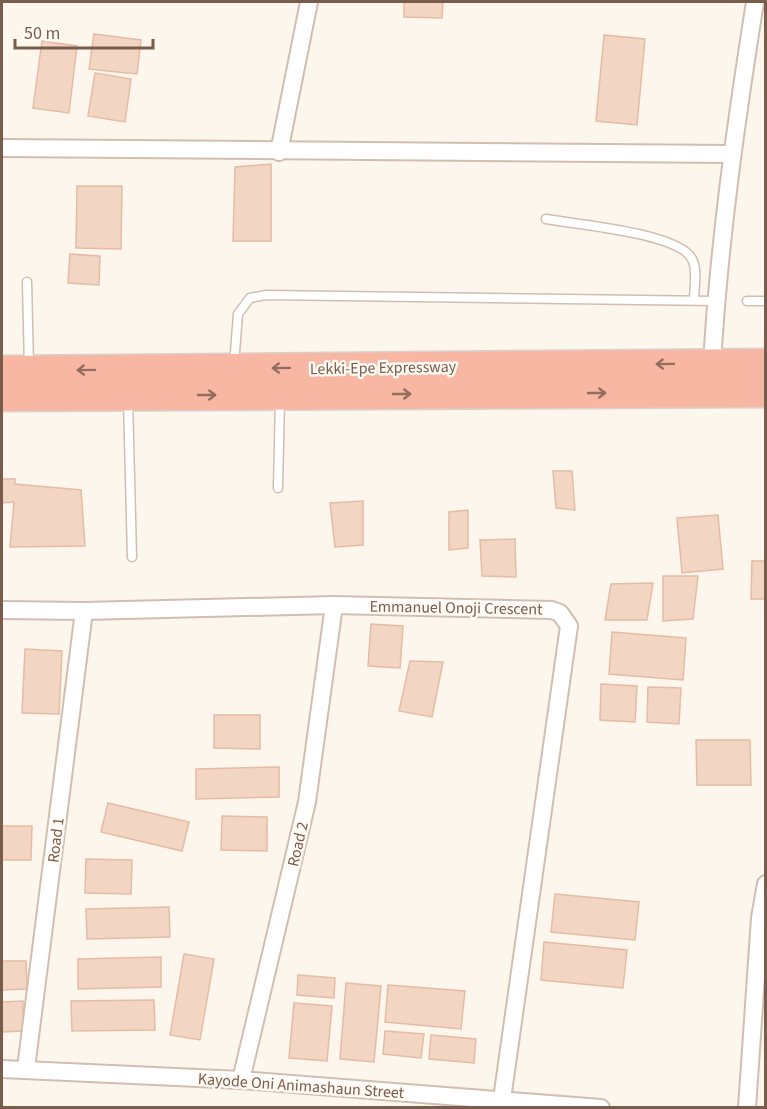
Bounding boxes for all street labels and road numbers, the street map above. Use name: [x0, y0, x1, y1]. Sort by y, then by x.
street label: Lekki-Epe Expressway: [310, 356, 457, 380]
street label: Emmanuel Onoji Crescent: [369, 595, 543, 621]
street label: Road 1: [42, 816, 70, 864]
street label: Road 2: [282, 820, 314, 869]
street label: Kayode Oni Animashaun Street: [197, 1068, 405, 1104]

